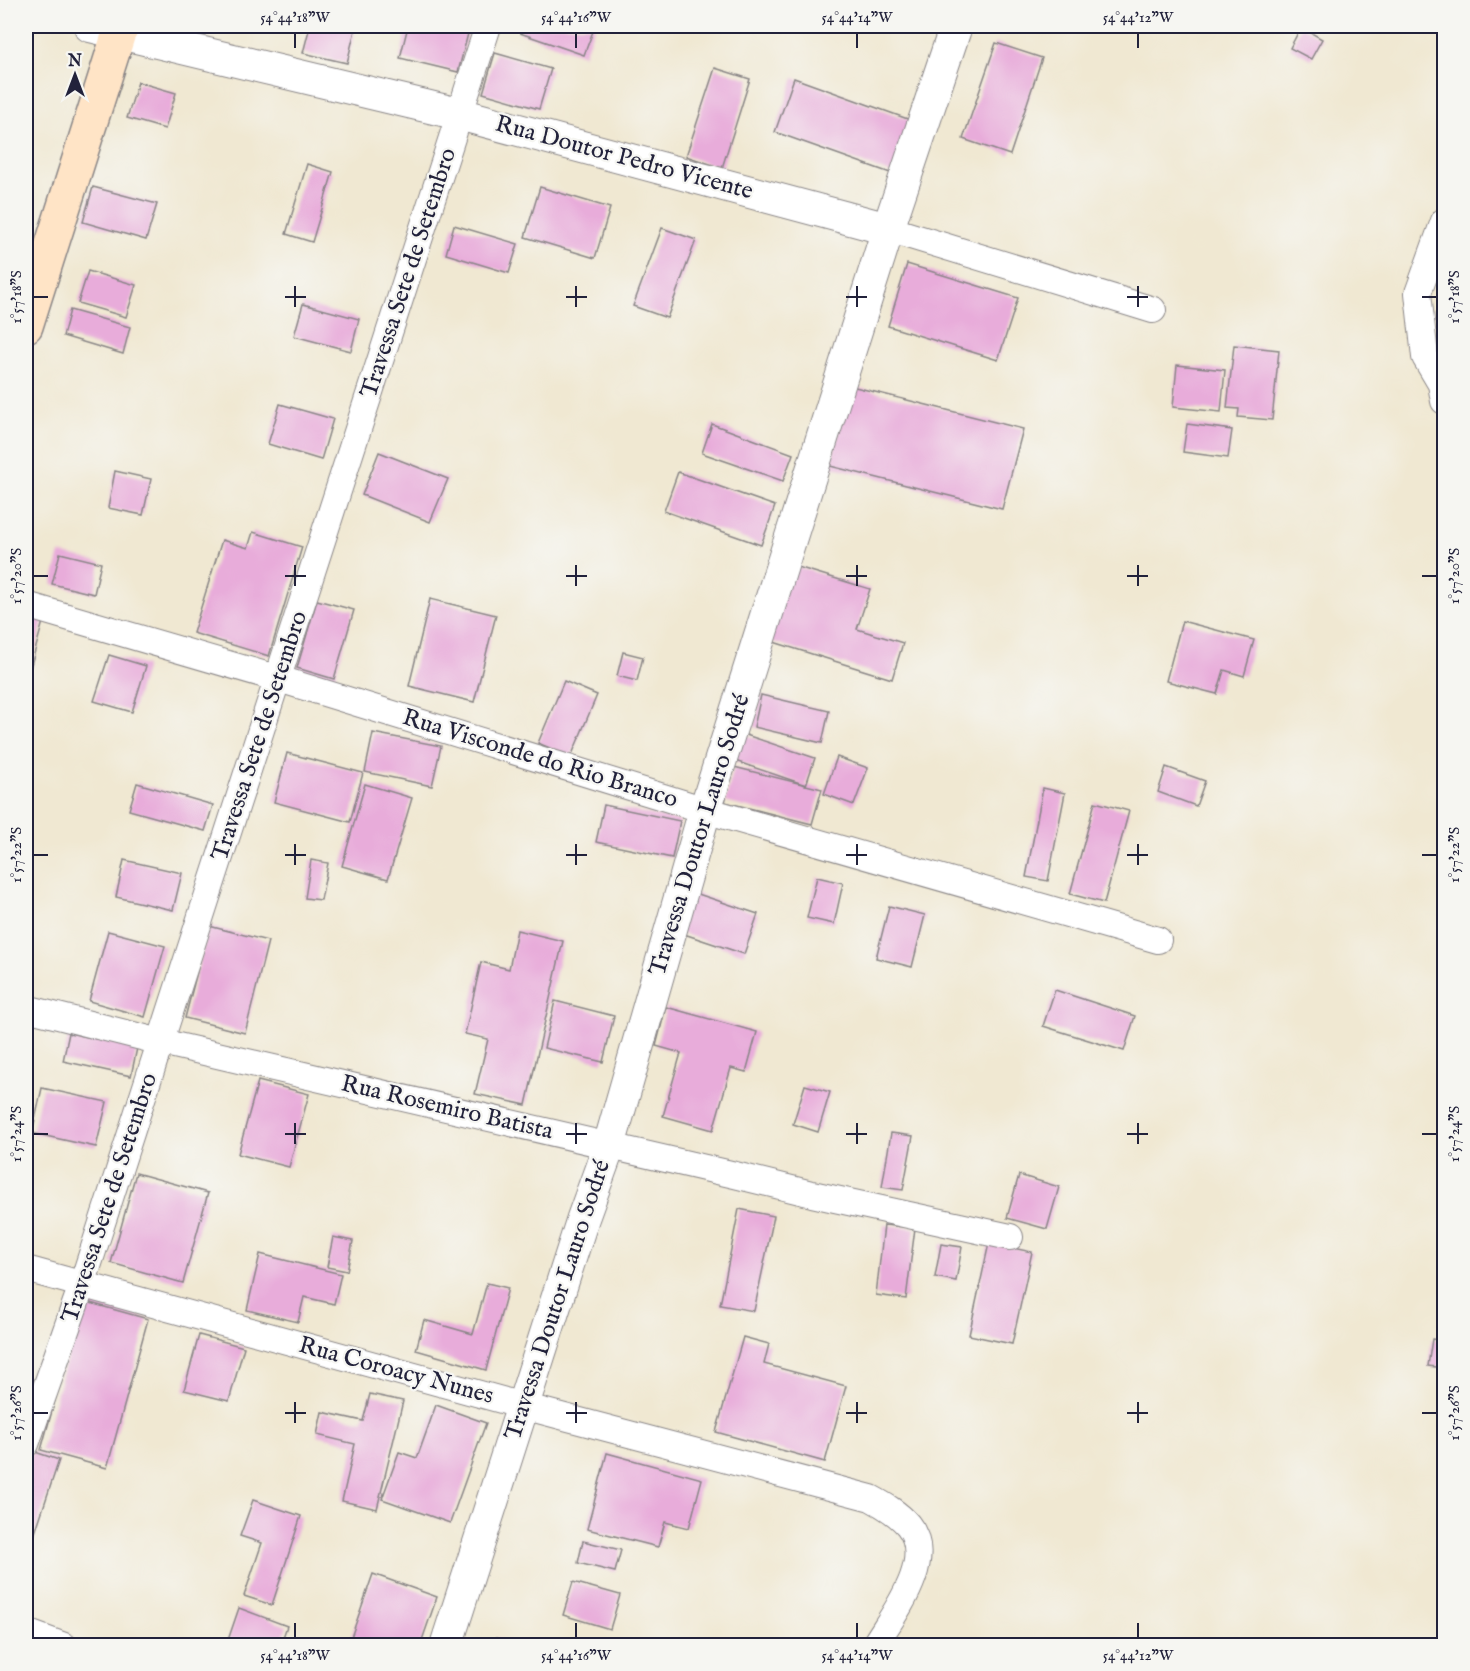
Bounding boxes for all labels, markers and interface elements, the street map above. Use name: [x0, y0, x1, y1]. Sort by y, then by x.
text: 54°44'18"W: [260, 8, 330, 27]
text: 54°44'16"W: [541, 8, 612, 27]
text: 54°44'14"W: [821, 8, 893, 27]
text: 54°44'12"W: [1103, 8, 1174, 27]
north arrow: [45, 45, 105, 105]
text: N: [67, 52, 82, 72]
street label: Rua Doutor Pedro Vicente: [492, 109, 756, 207]
street label: Travessa Sete de Setembro: [354, 144, 464, 402]
text: 1°57'18"S: [7, 270, 26, 324]
text: 1°57'18"S: [1445, 270, 1464, 324]
text: 1°57'20"S: [7, 548, 26, 604]
text: 1°57'20"S: [1445, 548, 1464, 604]
street label: Travessa Sete de Setembro: [205, 607, 315, 865]
street label: Travessa Doutor Lauro Sodré: [642, 690, 758, 980]
street label: Rua Visconde do Rio Branco: [399, 702, 682, 816]
text: 1°57'22"S: [7, 827, 26, 883]
text: 1°57'22"S: [1445, 827, 1464, 883]
street label: Travessa Sete de Setembro: [55, 1069, 165, 1327]
street label: Rua Rosemiro Batista: [338, 1069, 557, 1148]
text: 1°57'24"S: [7, 1106, 26, 1162]
text: 1°57'24"S: [1445, 1106, 1464, 1162]
street label: Travessa Doutor Lauro Sodré: [498, 1156, 618, 1444]
street label: Rua Coroacy Nunes: [295, 1330, 497, 1412]
text: 1°57'26"S: [7, 1385, 26, 1441]
text: 1°57'26"S: [1445, 1385, 1464, 1441]
text: 54°44'18"W: [260, 1646, 330, 1665]
text: 54°44'16"W: [541, 1646, 612, 1665]
text: 54°44'14"W: [821, 1646, 893, 1665]
text: 54°44'12"W: [1103, 1646, 1174, 1665]

